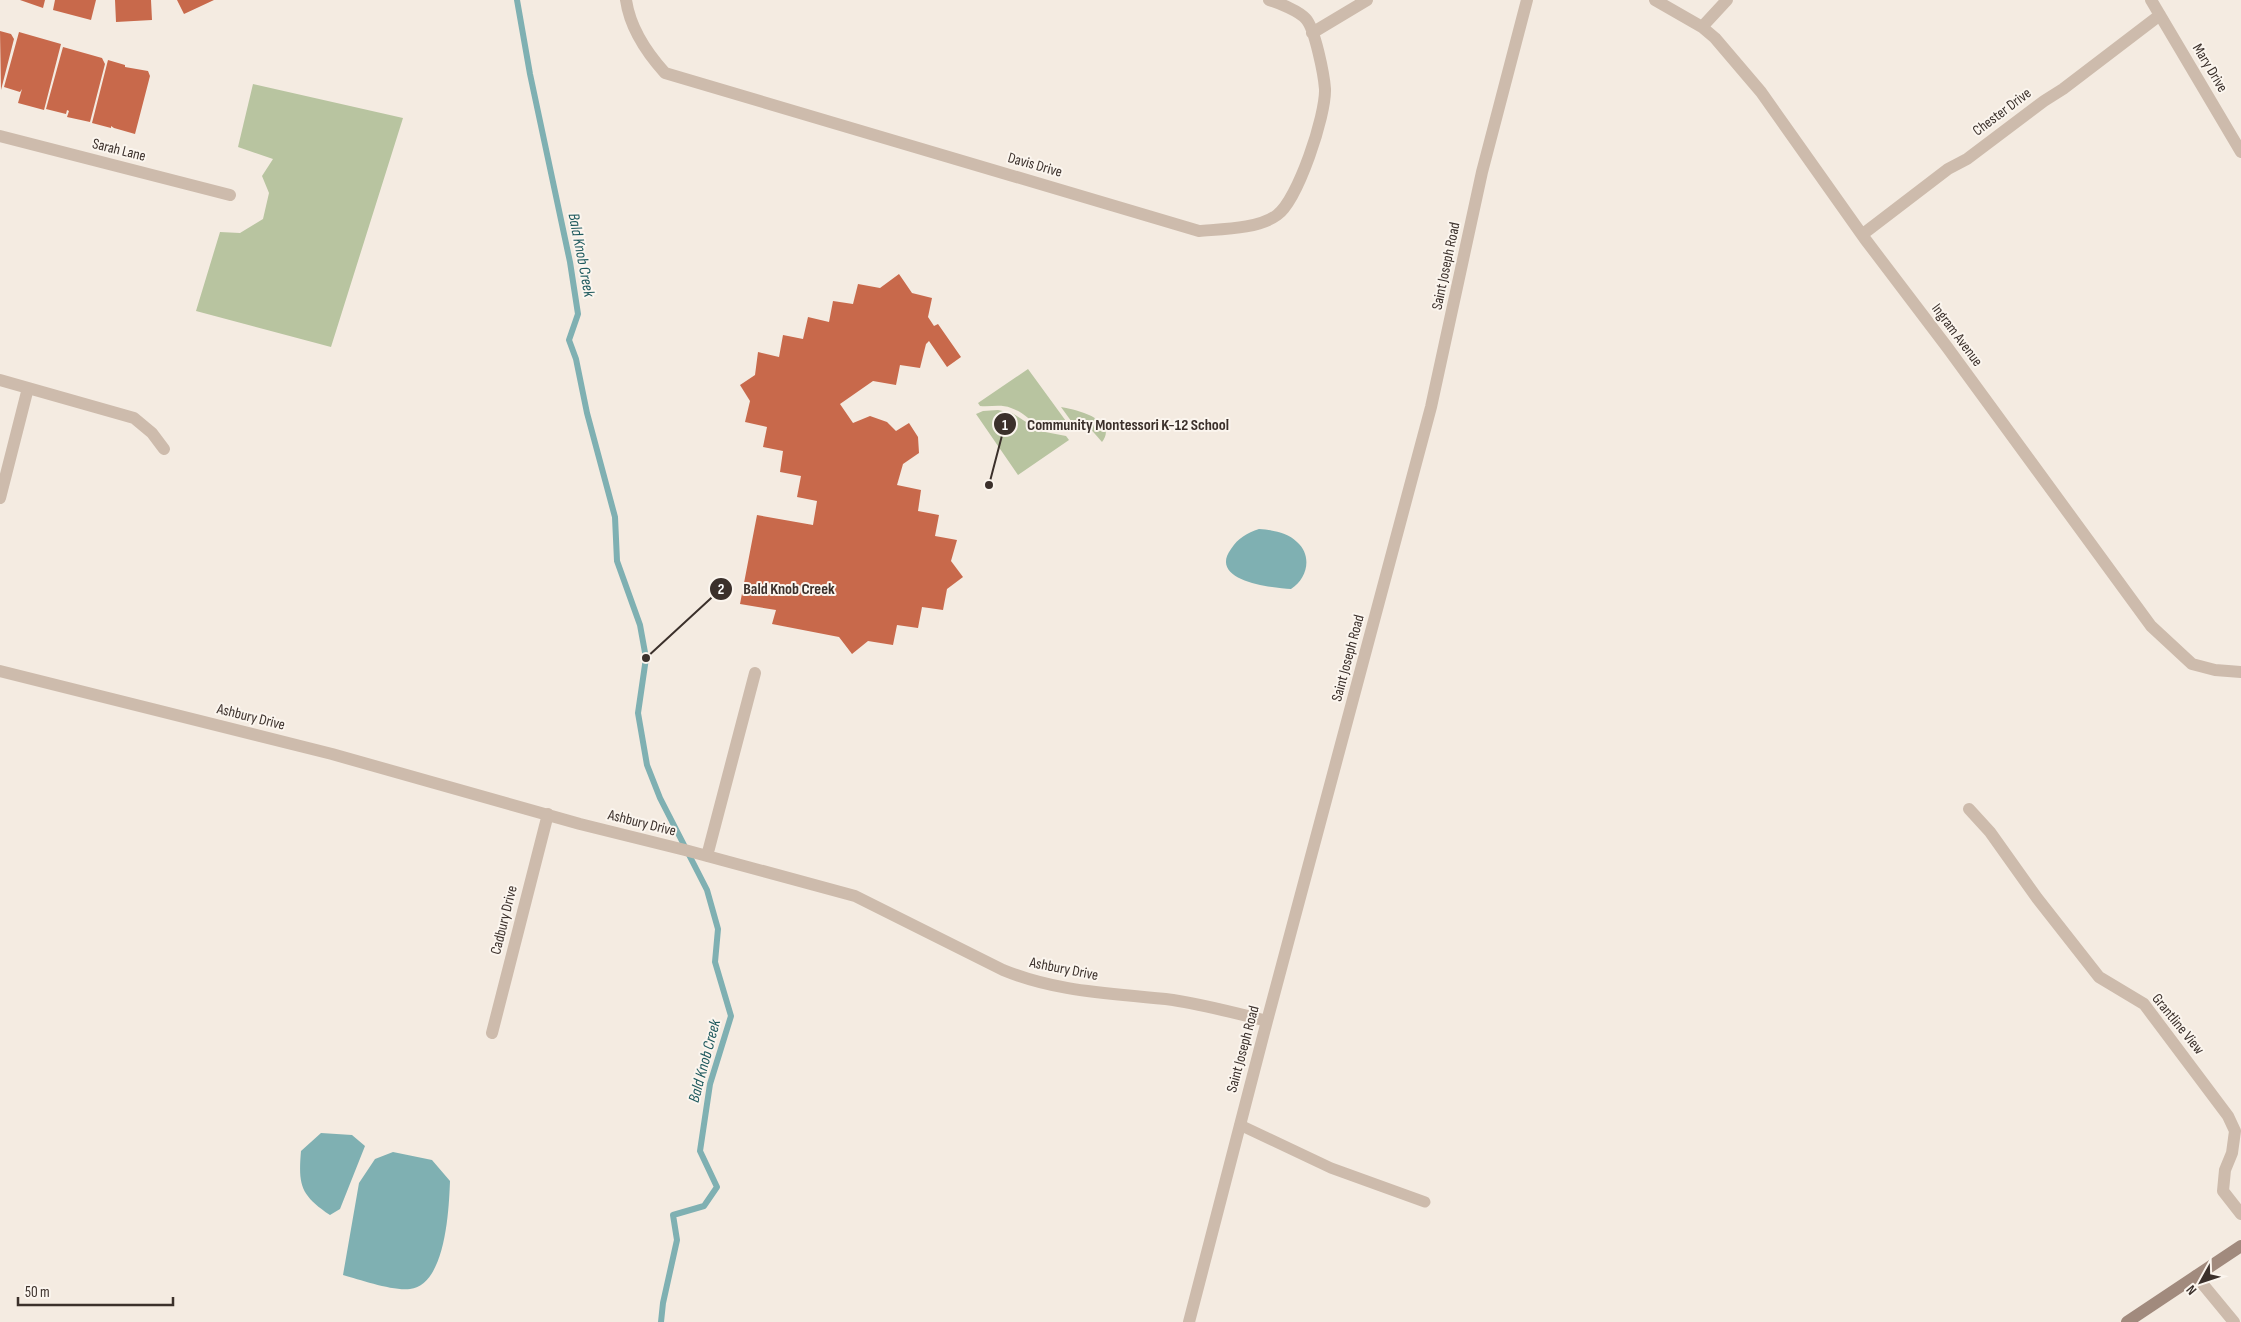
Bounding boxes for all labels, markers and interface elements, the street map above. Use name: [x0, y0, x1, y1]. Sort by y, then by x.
street label: Mary Drive: [2188, 40, 2232, 96]
street label: Chester Drive: [1969, 84, 2035, 140]
street label: Sarah Lane: [90, 134, 148, 166]
street label: Davis Drive: [1006, 148, 1064, 182]
water label: Bald Knob Creek: [564, 212, 599, 299]
street label: Saint Joseph Road: [1427, 220, 1465, 312]
street label: Ingram Avenue: [1927, 300, 1987, 370]
callout: Community Montessori K-12 School: [993, 409, 1239, 440]
text: 1: [1002, 416, 1008, 435]
text: Community Montessori K-12 School: [1027, 416, 1229, 435]
callout: Bald Knob Creek: [709, 573, 845, 604]
text: 2: [718, 580, 724, 599]
text: Bald Knob Creek: [743, 580, 835, 599]
street label: Saint Joseph Road: [1327, 612, 1369, 704]
street label: Ashbury Drive: [214, 699, 287, 735]
street label: Ashbury Drive: [605, 805, 678, 841]
street label: Cadbury Drive: [486, 884, 522, 956]
street label: Ashbury Drive: [1027, 953, 1100, 985]
street label: Grantline View: [2148, 990, 2209, 1059]
street label: Saint Joseph Road: [1222, 1003, 1264, 1095]
water label: Bald Knob Creek: [685, 1017, 725, 1104]
north arrow: [2176, 1257, 2226, 1307]
scale bar: [18, 1274, 172, 1306]
text: N: [2183, 1282, 2200, 1298]
text: 50 m: [25, 1283, 50, 1302]

